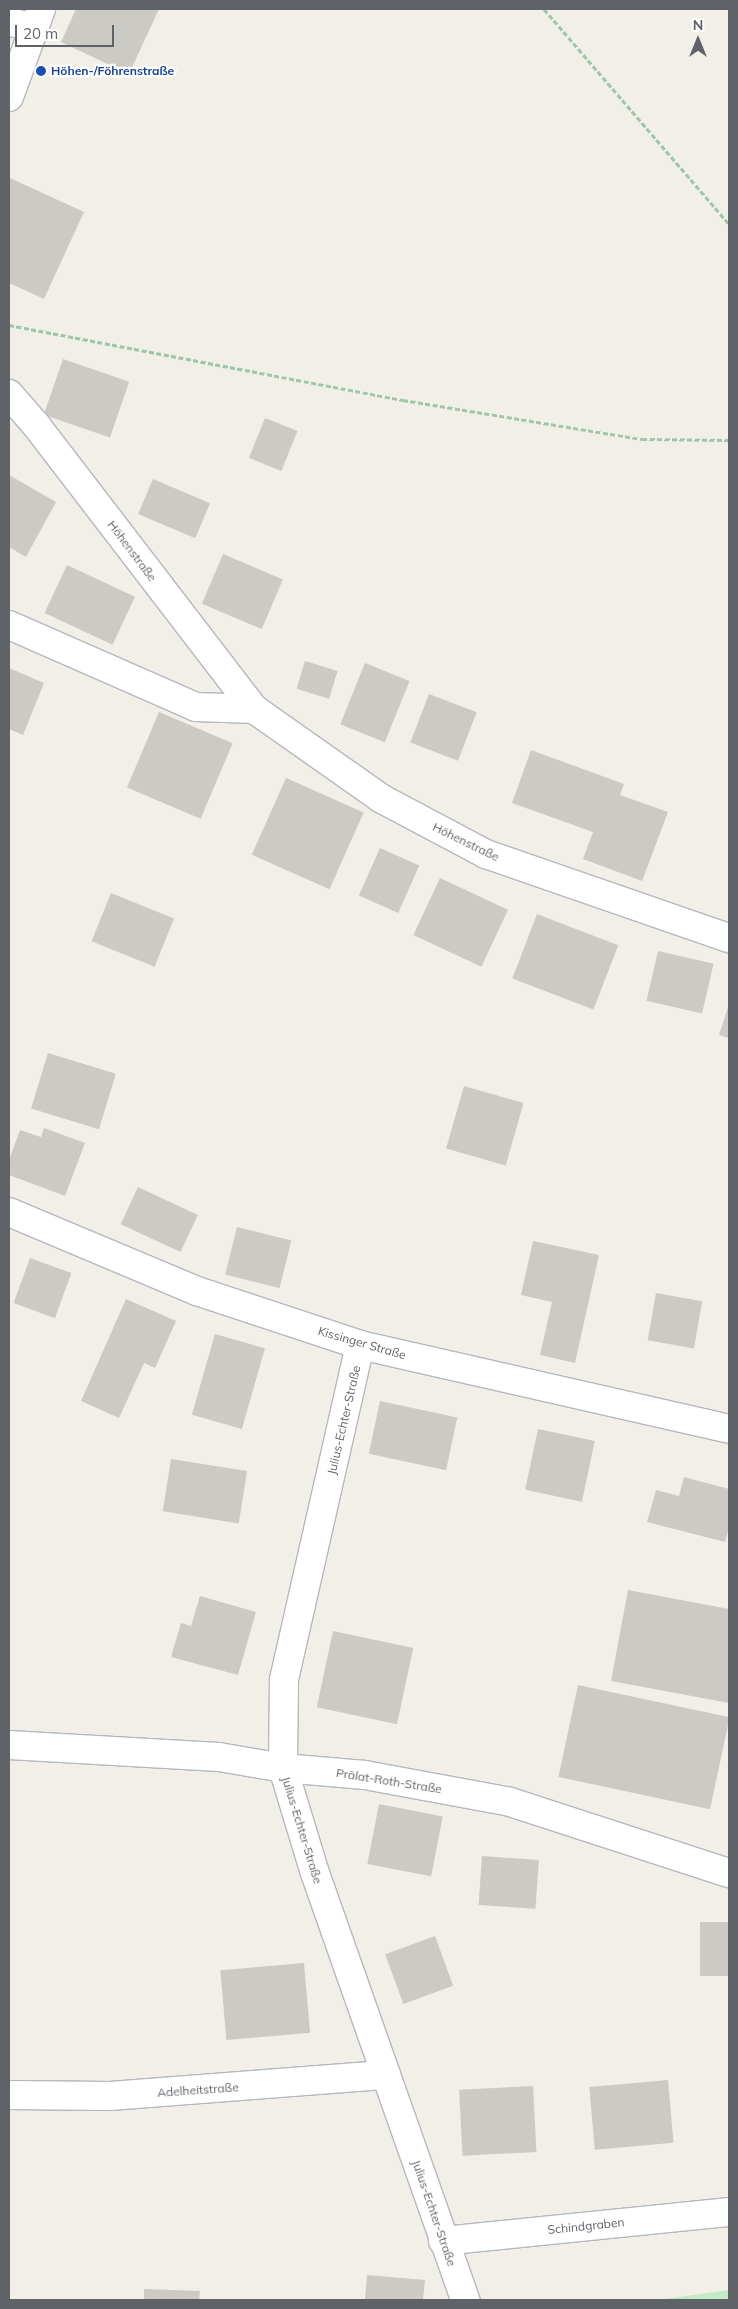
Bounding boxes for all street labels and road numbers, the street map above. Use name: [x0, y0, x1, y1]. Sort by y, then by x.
street label: Höhenstraße: [104, 518, 160, 584]
street label: Höhenstraße: [430, 820, 502, 864]
street label: Kissinger Straße: [316, 1324, 408, 1362]
street label: Julius-Echter-Straße: [324, 1364, 364, 1476]
street label: Prälat-Roth-Straße: [335, 1766, 443, 1796]
street label: Julius-Echter-Straße: [279, 1775, 325, 1885]
street label: Adelheitstraße: [157, 2080, 239, 2100]
street label: Julius-Echter-Straße: [409, 2158, 459, 2268]
street label: Schindgraben: [547, 2215, 625, 2237]

